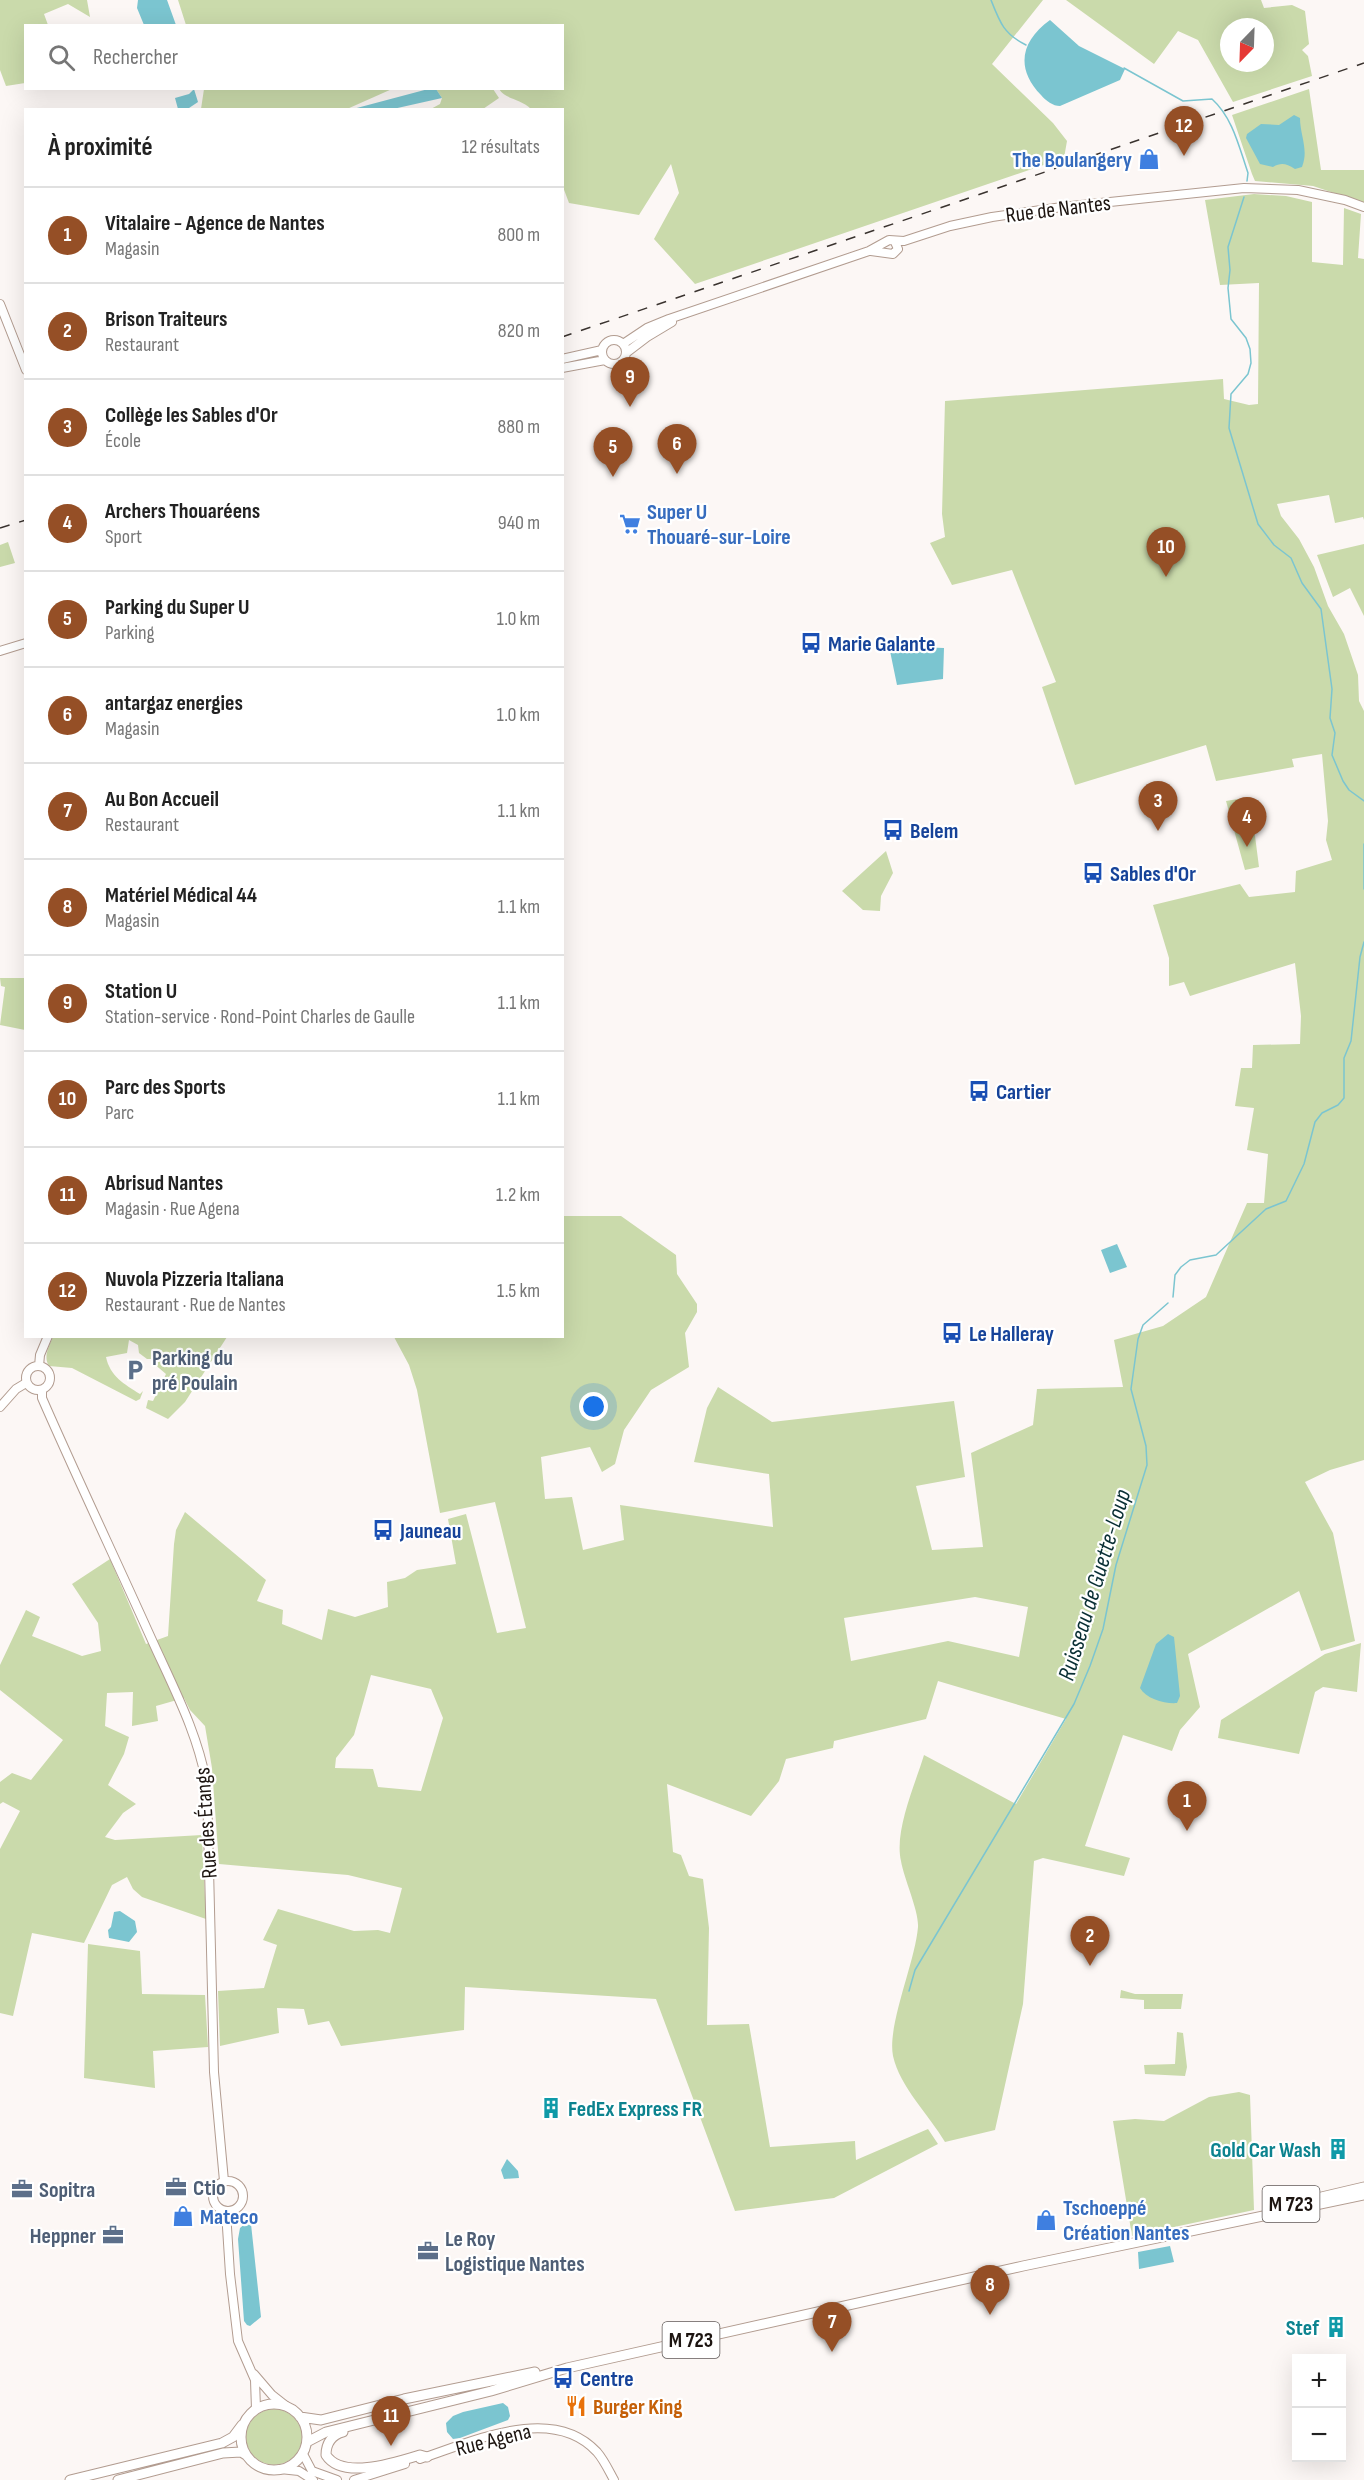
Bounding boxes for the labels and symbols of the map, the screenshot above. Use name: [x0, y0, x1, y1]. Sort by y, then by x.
north arrow: [1220, 18, 1274, 72]
pin: 12: [1164, 106, 1204, 156]
place label: The Boulangery: [1012, 147, 1132, 174]
shop icon: The Boulangery: [1137, 147, 1161, 171]
street label: Rue de Nantes: [1004, 190, 1112, 229]
pin: 9: [610, 358, 650, 407]
pin: 6: [658, 424, 696, 474]
pin: 5: [594, 428, 632, 477]
place label: Super U Thouaré-sur-Loire: [647, 499, 791, 551]
supermarket icon: Super U Thouaré-sur-Loire: [618, 512, 642, 536]
pin: 10: [1146, 528, 1186, 577]
bus stop icon: Marie Galante: [799, 631, 823, 655]
place label: Marie Galante: [828, 631, 935, 658]
pin: 3: [1138, 782, 1178, 831]
pin: 4: [1228, 798, 1266, 847]
bus stop icon: Belem: [881, 818, 905, 842]
place label: Belem: [910, 818, 958, 845]
bus stop icon: Sables d'Or: [1081, 861, 1105, 885]
place label: Sables d'Or: [1110, 861, 1196, 888]
bus stop icon: Cartier: [967, 1079, 991, 1103]
place label: Cartier: [996, 1079, 1051, 1106]
bus stop icon: Le Halleray: [940, 1321, 964, 1345]
place label: Le Halleray: [969, 1321, 1054, 1348]
place label: Parking du pré Poulain: [152, 1345, 238, 1397]
parking icon: Parking du pré Poulain: [123, 1358, 147, 1382]
your location: [579, 1392, 608, 1421]
water label: Ruisseau de Guette-Loup: [1052, 1486, 1137, 1684]
bus stop icon: Jauneau: [371, 1518, 395, 1542]
place label: Jauneau: [399, 1518, 461, 1545]
street label: Rue des Étangs: [189, 1766, 224, 1879]
pin: 1: [1168, 1782, 1206, 1831]
pin: 2: [1070, 1916, 1110, 1966]
building icon: FedEx Express FR: [539, 2096, 563, 2120]
place label: FedEx Express FR: [568, 2096, 702, 2123]
place label: Gold Car Wash: [1210, 2137, 1321, 2164]
building icon: Gold Car Wash: [1326, 2137, 1350, 2161]
office icon: Ctio: [164, 2175, 188, 2199]
place label: Ctio: [193, 2175, 226, 2202]
office icon: Sopitra: [10, 2177, 34, 2201]
place label: Sopitra: [39, 2177, 95, 2204]
road number: M 723: [1262, 2186, 1320, 2222]
place label: Tschoeppé Création Nantes: [1063, 2195, 1189, 2247]
shop icon: Mateco: [171, 2204, 195, 2228]
place label: Mateco: [200, 2204, 258, 2231]
shop icon: Tschoeppé Création Nantes: [1034, 2208, 1058, 2232]
place label: Heppner: [30, 2223, 96, 2250]
office icon: Heppner: [101, 2223, 125, 2247]
place label: Le Roy Logistique Nantes: [445, 2226, 585, 2278]
office icon: Le Roy Logistique Nantes: [416, 2239, 440, 2263]
pin: 8: [970, 2266, 1010, 2315]
pin: 7: [812, 2302, 852, 2352]
place label: Stef: [1286, 2315, 1320, 2342]
building icon: Stef: [1324, 2315, 1348, 2339]
road number: M 723: [662, 2322, 720, 2358]
bus stop icon: Centre: [551, 2366, 575, 2390]
place label: Centre: [580, 2366, 634, 2393]
restaurant icon: Burger King: [564, 2394, 588, 2418]
place label: Burger King: [593, 2394, 683, 2421]
pin: 11: [372, 2396, 410, 2446]
street label: Rue Agena: [453, 2418, 534, 2463]

